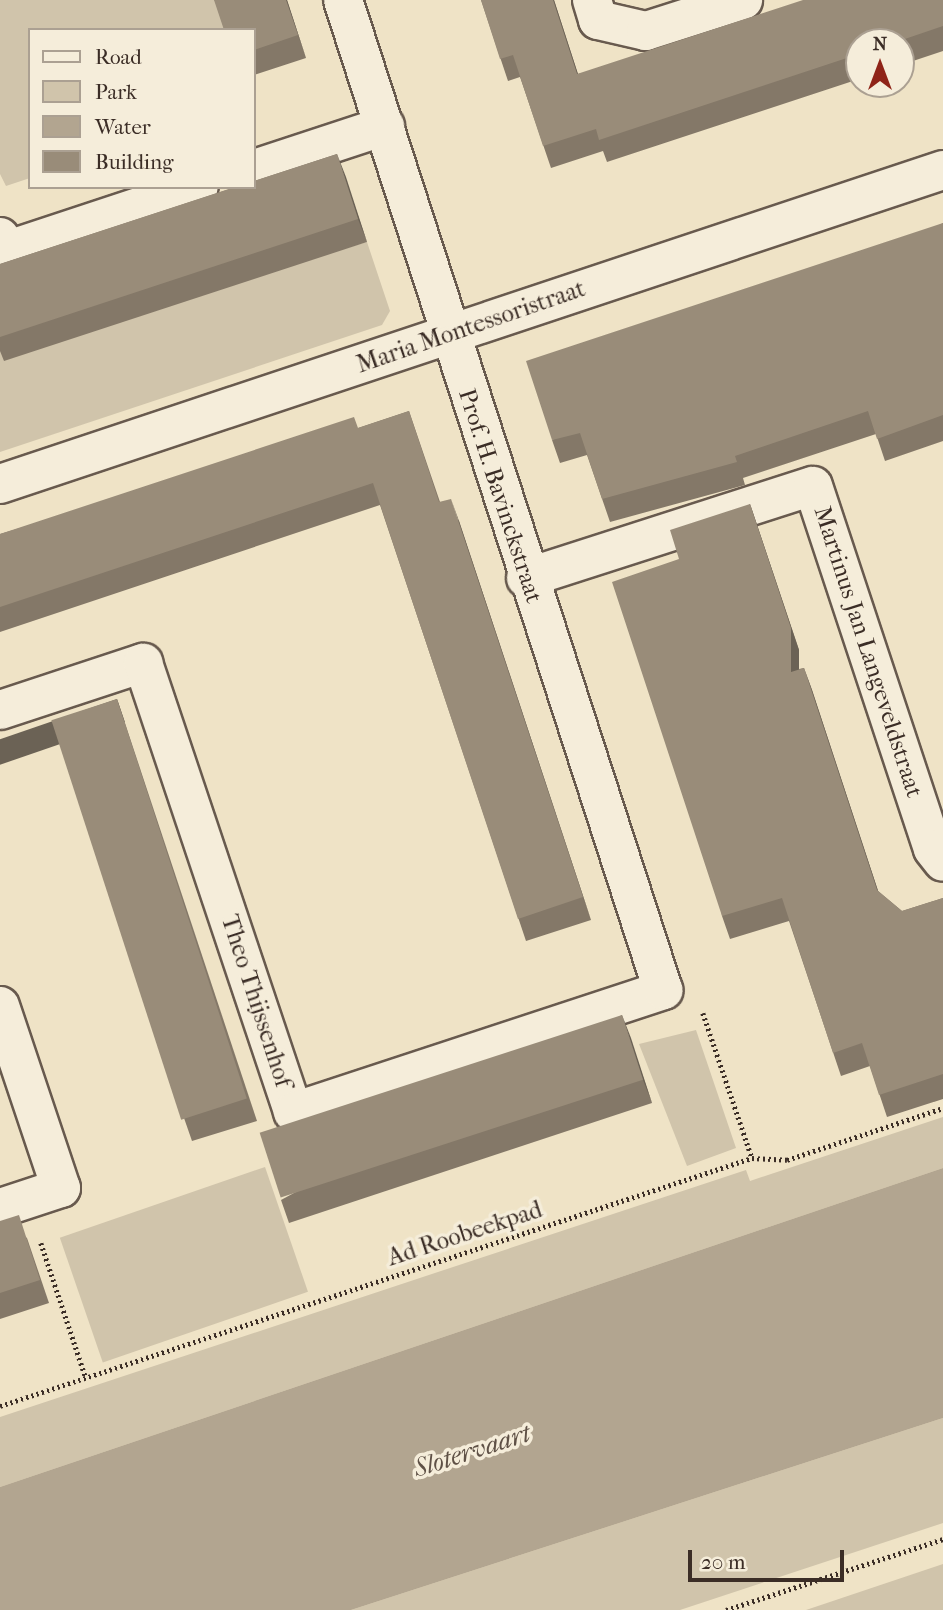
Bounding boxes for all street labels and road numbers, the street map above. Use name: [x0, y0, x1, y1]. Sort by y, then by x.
street label: Maria Montessoristraat: [353, 274, 589, 380]
street label: Prof. H. Bavinckstraat: [452, 385, 548, 607]
street label: Martinus Jan Langeveldstraat: [807, 503, 929, 801]
street label: Theo Thijssenhof: [215, 911, 297, 1091]
street label: Ad Roobeekpad: [384, 1195, 546, 1273]

